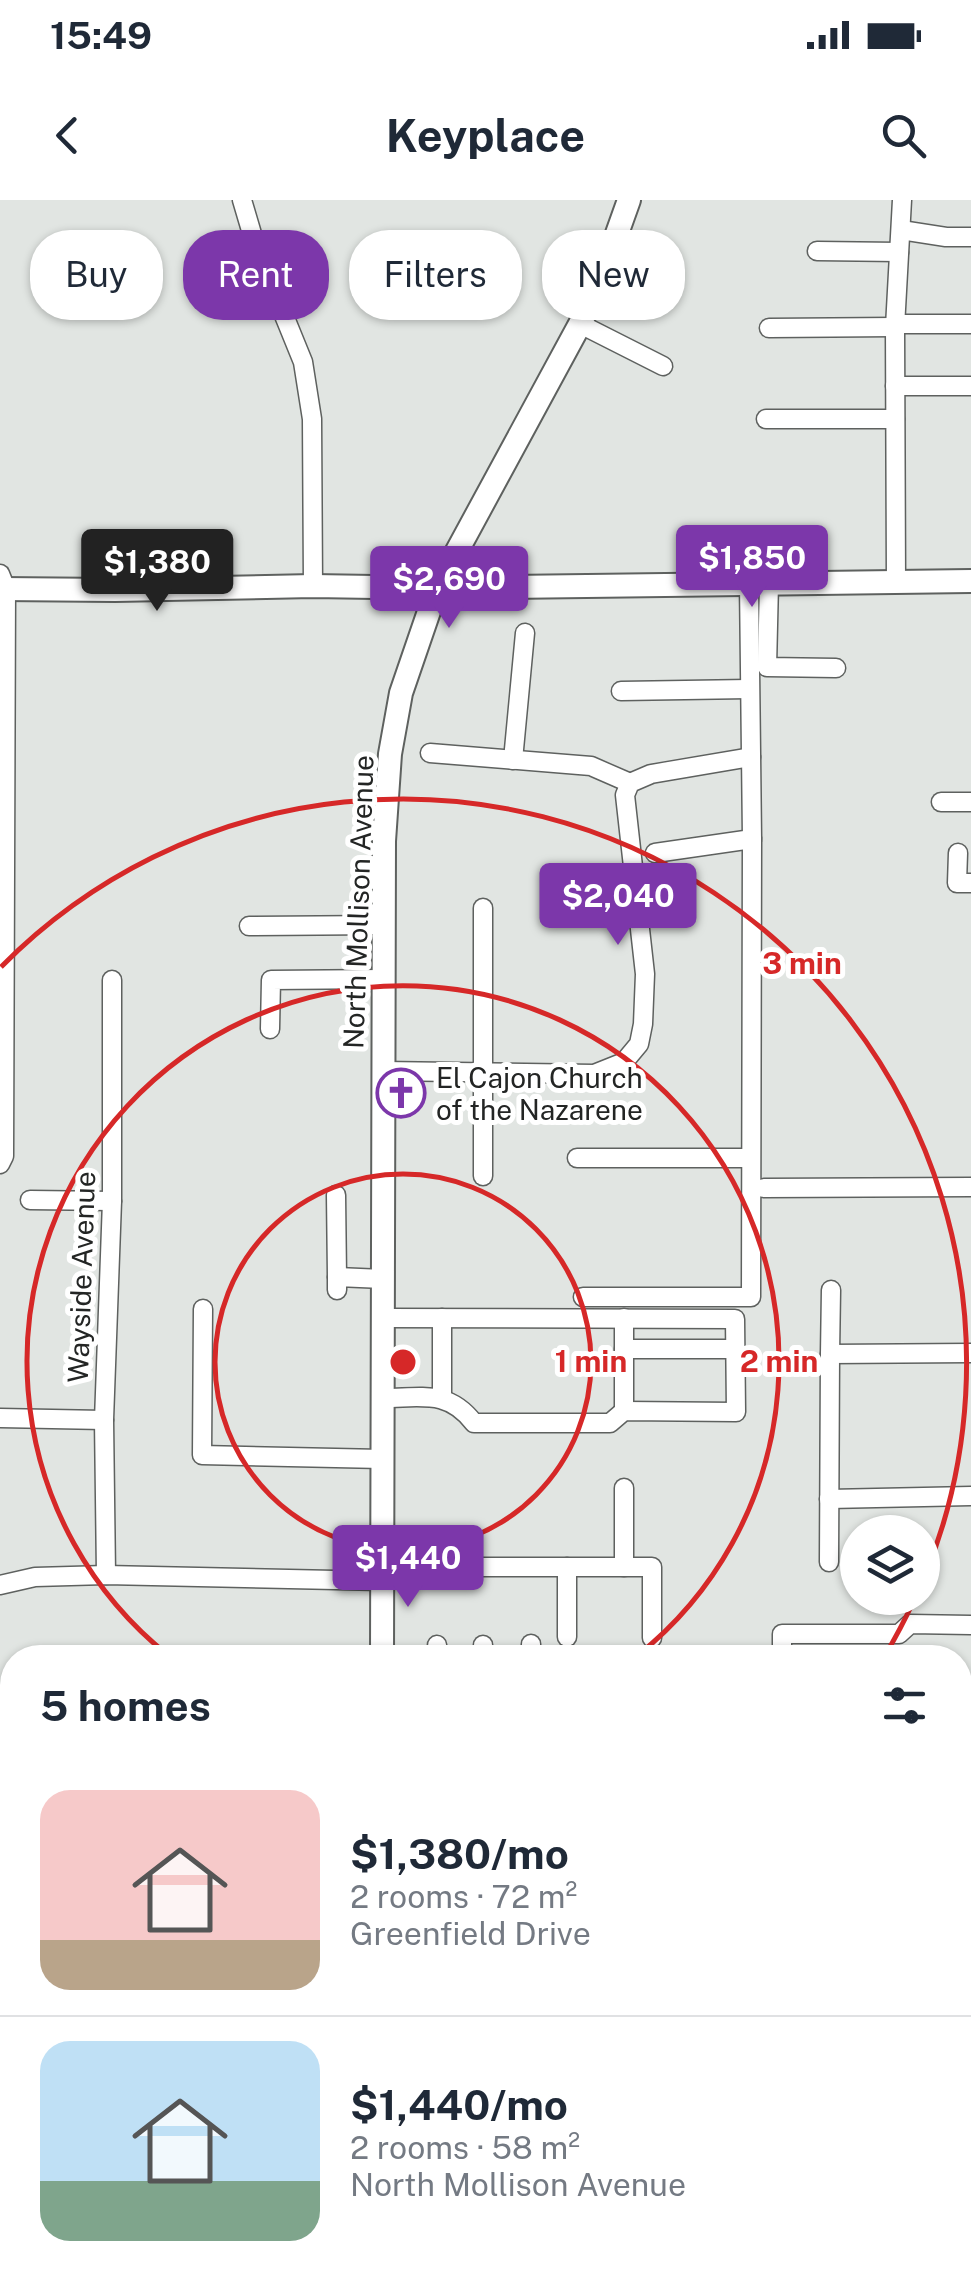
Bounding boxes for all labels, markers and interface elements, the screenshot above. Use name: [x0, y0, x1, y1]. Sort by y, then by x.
text: 15:49: [50, 13, 152, 58]
icon: back: [40, 108, 95, 163]
icon: search: [876, 108, 931, 163]
text: Keyplace: [386, 109, 585, 162]
chip: Buy: [30, 230, 163, 320]
chip: Rent: [183, 230, 329, 320]
chip: Filters: [349, 230, 522, 320]
chip: New: [542, 230, 685, 320]
pin: $1,850: [671, 525, 833, 610]
pin: $1,380: [76, 529, 238, 614]
text: $1,850: [698, 539, 806, 576]
text: $1,380: [103, 543, 211, 580]
pin: $2,690: [368, 546, 530, 631]
text: $2,690: [392, 560, 506, 597]
street label: North Mollison Avenue: [336, 754, 380, 1050]
pin: $2,040: [537, 863, 699, 948]
text: $2,040: [561, 877, 675, 914]
text: 3 min: [762, 945, 842, 981]
place label: El Cajon Church of the Nazarene: [436, 1061, 643, 1126]
church icon: El Cajon Church of the Nazarene: [375, 1067, 427, 1119]
street label: Wayside Avenue: [61, 1171, 101, 1383]
text: 1 min: [555, 1343, 627, 1379]
text: 2 min: [740, 1343, 818, 1379]
centre of rings: [385, 1344, 421, 1380]
map controls: [840, 1515, 940, 1615]
button: layers: [840, 1515, 940, 1615]
pin: $1,440: [327, 1525, 489, 1610]
text: $1,440: [355, 1539, 461, 1576]
icon: filters: [877, 1678, 932, 1733]
text: 5 homes: [40, 1681, 211, 1730]
text: $1,380/mo: [350, 1829, 569, 1878]
icon: home: [120, 1830, 240, 1950]
text: 2 rooms · 72 m²: [350, 1878, 577, 1915]
text: Greenfield Drive: [350, 1915, 591, 1952]
text: $1,440/mo: [350, 2080, 568, 2129]
icon: home: [120, 2081, 240, 2201]
text: 2 rooms · 58 m²: [350, 2129, 580, 2166]
text: North Mollison Avenue: [350, 2166, 686, 2203]

